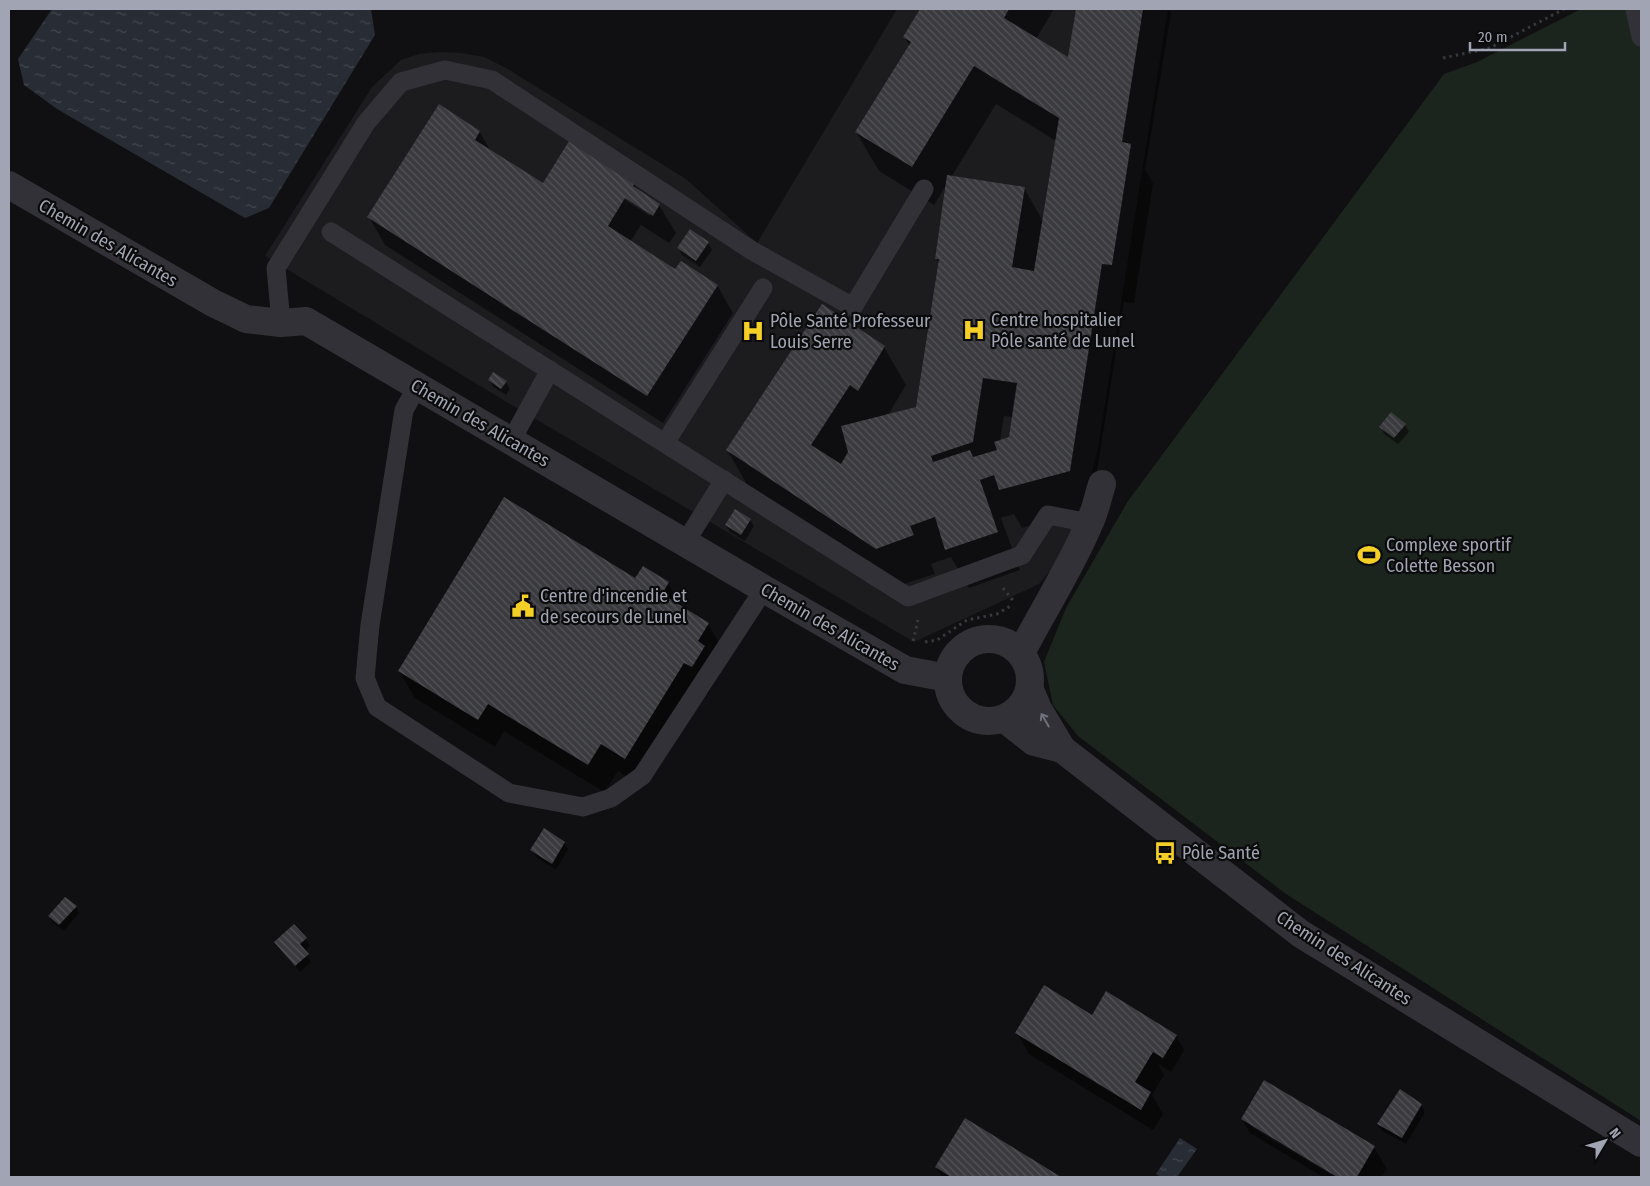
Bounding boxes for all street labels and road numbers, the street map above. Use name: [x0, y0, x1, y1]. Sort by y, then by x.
street label: Chemin des Alicantes: [35, 194, 182, 292]
street label: Chemin des Alicantes: [407, 374, 554, 472]
street label: Chemin des Alicantes: [757, 578, 904, 676]
street label: Chemin des Alicantes: [1272, 906, 1416, 1010]

